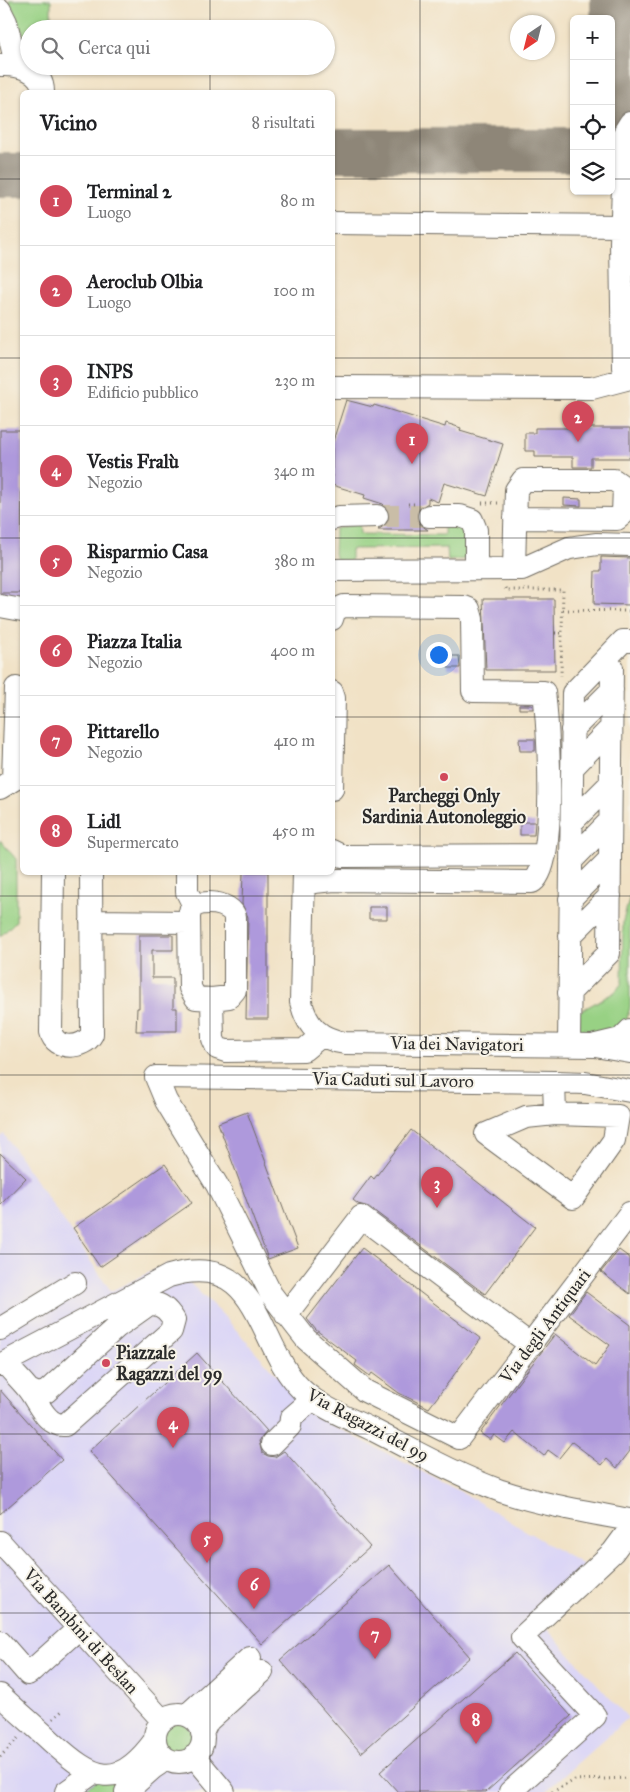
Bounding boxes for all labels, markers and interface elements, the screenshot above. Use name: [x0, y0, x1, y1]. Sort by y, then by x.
north arrow: [510, 15, 555, 60]
map controls: [570, 15, 615, 195]
button: +: [570, 15, 615, 60]
search box: [20, 20, 335, 75]
icon: search: [38, 34, 66, 62]
text: Cerca qui: [78, 36, 150, 59]
button: −: [570, 60, 615, 105]
button: locate: [570, 105, 615, 150]
text: Vicino: [40, 110, 97, 136]
text: 8 risultati: [252, 113, 315, 132]
button: layers: [570, 150, 615, 195]
text: Terminal 2: [87, 180, 172, 203]
text: 1: [53, 191, 59, 210]
text: 80 m: [280, 191, 315, 210]
text: Luogo: [87, 203, 131, 222]
text: Aeroclub Olbia: [87, 270, 203, 293]
text: 2: [52, 281, 60, 300]
text: 100 m: [273, 281, 315, 300]
text: Luogo: [87, 293, 131, 312]
text: INPS: [87, 360, 133, 383]
text: 3: [53, 371, 59, 390]
text: 230 m: [275, 371, 315, 390]
text: Edificio pubblico: [87, 383, 198, 402]
pin: 2: [562, 401, 594, 442]
pin: 1: [396, 423, 428, 464]
text: Vestis Fralù: [87, 450, 179, 473]
text: 4: [52, 461, 60, 480]
text: 340 m: [273, 461, 315, 480]
text: Negozio: [87, 473, 143, 492]
text: Risparmio Casa: [87, 540, 208, 563]
text: 5: [52, 551, 60, 570]
text: 380 m: [274, 551, 315, 570]
text: Negozio: [87, 563, 143, 582]
text: Piazza Italia: [87, 630, 182, 653]
text: 6: [52, 641, 60, 660]
text: 400 m: [271, 641, 315, 660]
your location: [426, 642, 452, 668]
text: Negozio: [87, 653, 143, 672]
text: Pittarello: [87, 720, 159, 743]
text: 7: [52, 731, 60, 750]
text: 410 m: [274, 731, 315, 750]
text: Negozio: [87, 743, 143, 762]
marker: Parcheggi Only Sardinia Autonoleggio: [438, 771, 450, 783]
place label: Parcheggi Only Sardinia Autonoleggio: [362, 785, 526, 829]
text: Lidl: [87, 810, 121, 833]
text: 8: [52, 821, 60, 840]
text: 450 m: [272, 821, 315, 840]
text: Supermercato: [87, 833, 179, 852]
street label: Via dei Navigatori: [389, 1032, 524, 1057]
street label: Via Caduti sul Lavoro: [311, 1068, 474, 1092]
pin: 3: [421, 1167, 453, 1208]
street label: Via degli Antiquari: [494, 1264, 596, 1389]
place label: Piazzale Ragazzi del 99: [116, 1342, 222, 1386]
marker: Piazzale Ragazzi del 99: [100, 1357, 112, 1369]
street label: Via Ragazzi del 99: [302, 1383, 433, 1467]
pin: 4: [157, 1407, 189, 1448]
pin: 5: [191, 1522, 223, 1563]
street label: Via Bambini di Beslan: [18, 1563, 143, 1699]
pin: 6: [238, 1568, 270, 1609]
pin: 7: [359, 1618, 391, 1659]
pin: 8: [460, 1703, 492, 1744]

